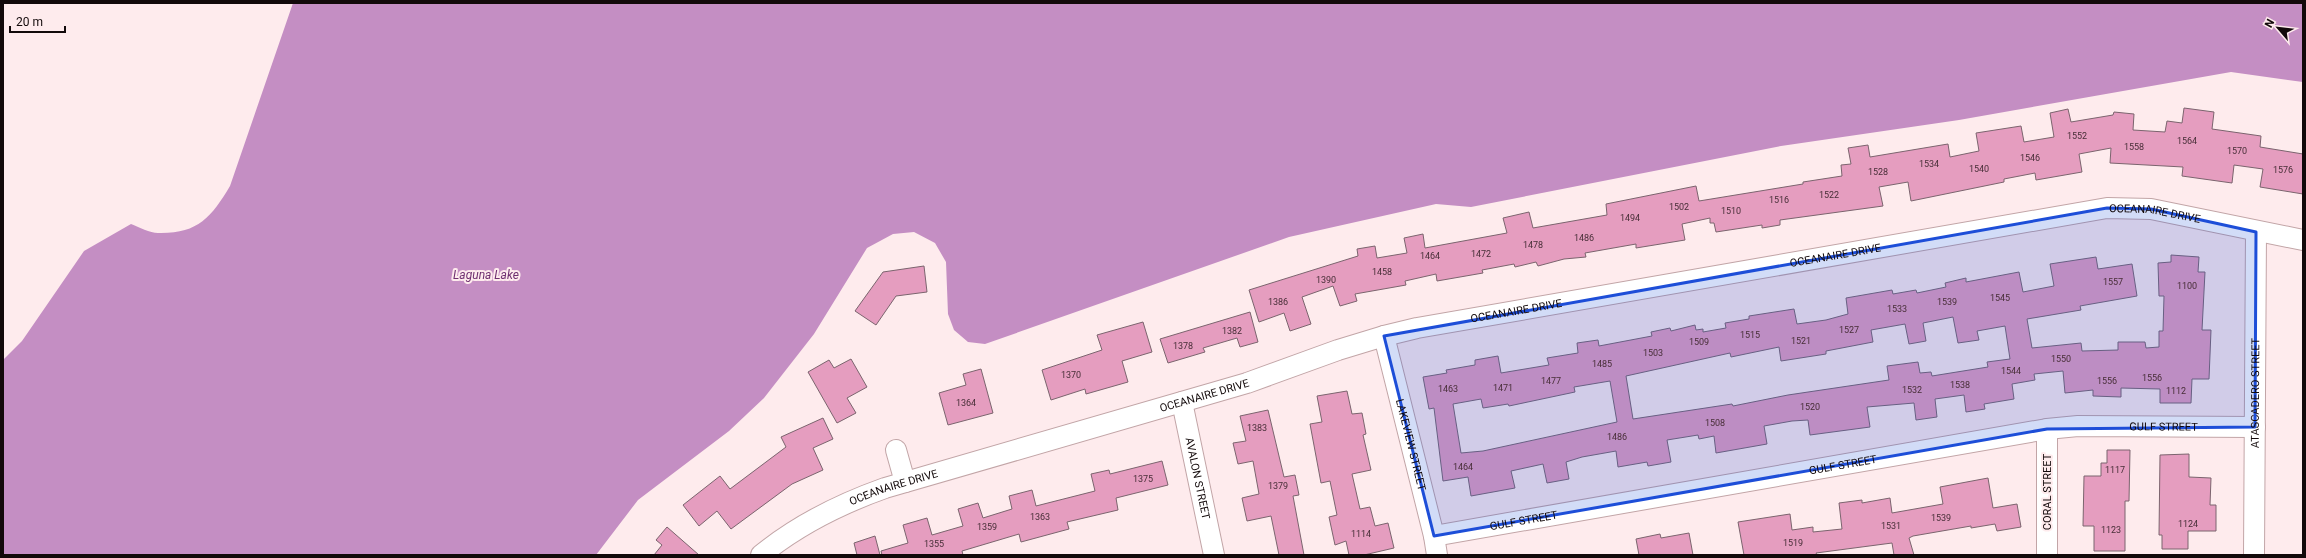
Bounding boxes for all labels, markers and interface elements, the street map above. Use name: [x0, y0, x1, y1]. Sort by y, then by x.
scale bar: [10, 8, 65, 34]
north arrow: [2258, 8, 2298, 48]
text: 20 m: [16, 15, 43, 29]
text: N: [2262, 17, 2277, 30]
house number: 1552: [2067, 131, 2087, 141]
house number: 1564: [2177, 136, 2197, 146]
house number: 1558: [2124, 142, 2144, 152]
house number: 1570: [2227, 146, 2247, 156]
house number: 1546: [2020, 153, 2040, 163]
house number: 1534: [1919, 159, 1939, 169]
house number: 1540: [1969, 164, 1989, 174]
house number: 1576: [2273, 165, 2293, 175]
house number: 1528: [1868, 167, 1888, 177]
house number: 1522: [1819, 190, 1839, 200]
house number: 1516: [1769, 195, 1789, 205]
house number: 1502: [1669, 202, 1689, 212]
street label: OCEANAIRE DRIVE: [2109, 202, 2202, 225]
house number: 1510: [1721, 206, 1741, 216]
house number: 1494: [1620, 213, 1640, 223]
house number: 1486: [1574, 233, 1594, 243]
house number: 1478: [1523, 240, 1543, 250]
street label: OCEANAIRE DRIVE: [1789, 241, 1882, 270]
house number: 1472: [1471, 249, 1491, 259]
house number: 1464: [1420, 251, 1440, 261]
house number: 1458: [1372, 267, 1392, 277]
water label: Laguna Lake: [453, 268, 519, 282]
house number: 1390: [1316, 275, 1336, 285]
house number: 1557: [2103, 277, 2123, 287]
house number: 1100: [2177, 281, 2197, 291]
house number: 1545: [1990, 293, 2010, 303]
street label: OCEANAIRE DRIVE: [1469, 296, 1563, 325]
house number: 1386: [1268, 297, 1288, 307]
house number: 1539: [1937, 297, 1957, 307]
house number: 1533: [1887, 304, 1907, 314]
house number: 1527: [1839, 325, 1859, 335]
house number: 1382: [1222, 326, 1242, 336]
house number: 1515: [1740, 330, 1760, 340]
house number: 1521: [1791, 336, 1811, 346]
house number: 1509: [1689, 337, 1709, 347]
street label: ATASCADERO STREET: [2248, 337, 2262, 448]
house number: 1378: [1173, 341, 1193, 351]
house number: 1503: [1643, 348, 1663, 358]
house number: 1550: [2051, 354, 2071, 364]
house number: 1485: [1592, 359, 1612, 369]
house number: 1544: [2001, 366, 2021, 376]
house number: 1370: [1061, 370, 1081, 380]
house number: 1556: [2142, 373, 2162, 383]
street label: OCEANAIRE DRIVE: [1158, 376, 1250, 415]
house number: 1477: [1541, 376, 1561, 386]
house number: 1556: [2097, 376, 2117, 386]
house number: 1538: [1950, 380, 1970, 390]
house number: 1471: [1493, 383, 1513, 393]
house number: 1463: [1438, 384, 1458, 394]
house number: 1532: [1902, 385, 1922, 395]
house number: 1112: [2166, 386, 2186, 396]
street label: LAKEVIEW STREET: [1393, 397, 1429, 492]
house number: 1364: [956, 398, 976, 408]
house number: 1520: [1800, 402, 1820, 412]
house number: 1508: [1705, 418, 1725, 428]
street label: GULF STREET: [2129, 420, 2198, 433]
house number: 1383: [1247, 423, 1267, 433]
house number: 1486: [1607, 432, 1627, 442]
street label: AVALON STREET: [1183, 436, 1213, 521]
street label: GULF STREET: [1808, 452, 1878, 477]
street label: CORAL STREET: [2041, 453, 2054, 530]
house number: 1464: [1453, 462, 1473, 472]
house number: 1117: [2105, 465, 2125, 475]
street label: OCEANAIRE DRIVE: [847, 467, 939, 508]
house number: 1375: [1133, 474, 1153, 484]
house number: 1379: [1268, 481, 1288, 491]
street label: GULF STREET: [1489, 508, 1559, 533]
house number: 1363: [1030, 512, 1050, 522]
house number: 1539: [1931, 513, 1951, 523]
house number: 1124: [2178, 519, 2198, 529]
house number: 1531: [1881, 521, 1901, 531]
house number: 1359: [977, 522, 997, 532]
house number: 1123: [2101, 525, 2121, 535]
house number: 1114: [1351, 529, 1371, 539]
house number: 1519: [1783, 538, 1803, 548]
house number: 1355: [924, 539, 944, 549]

